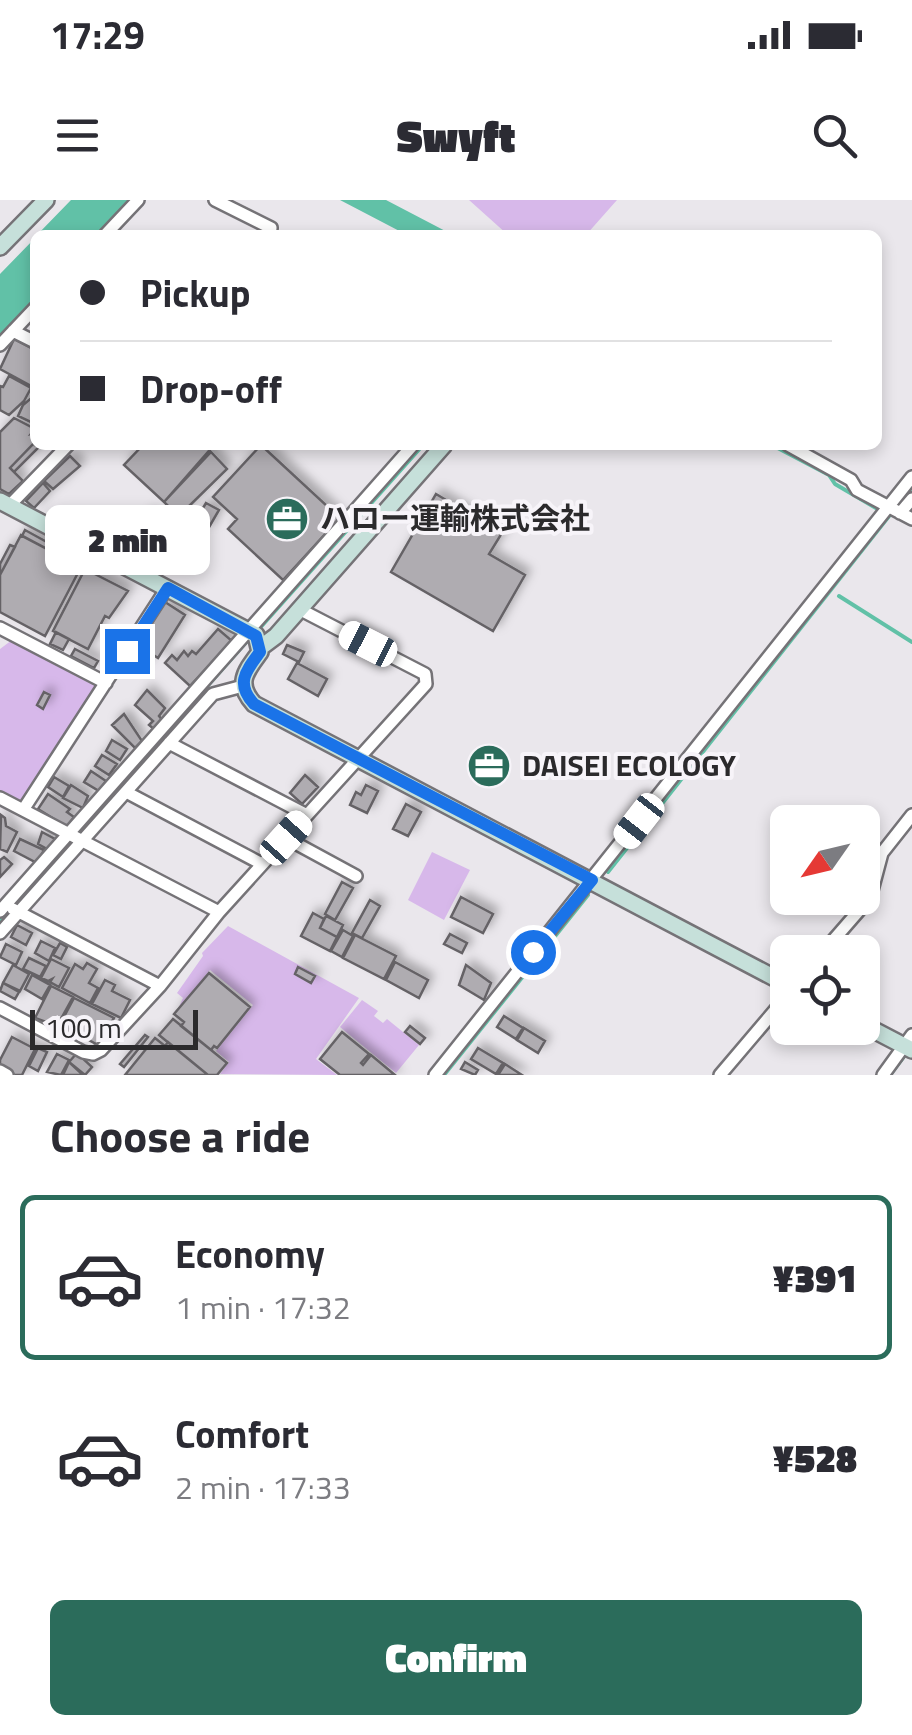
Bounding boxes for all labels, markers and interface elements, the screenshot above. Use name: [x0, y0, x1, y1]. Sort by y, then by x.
text: 17:29: [50, 6, 145, 64]
text: Swyft: [396, 101, 516, 169]
icon: menu: [50, 108, 105, 163]
icon: search: [807, 108, 862, 163]
text: Pickup: [140, 264, 250, 322]
text: Drop-off: [140, 360, 282, 418]
place label: ハロー運輸株式会社: [320, 495, 590, 541]
office icon: ハロー運輸株式会社: [264, 496, 310, 542]
callout: 2 min: [44, 506, 210, 576]
text: 2 min: [88, 516, 167, 564]
car: [334, 617, 402, 671]
route end: [105, 629, 150, 674]
place label: DAISEI ECOLOGY: [522, 742, 736, 788]
office icon: DAISEI ECOLOGY: [466, 743, 512, 789]
car: [609, 788, 669, 854]
north arrow: [770, 805, 880, 915]
map controls: [770, 805, 880, 1045]
car: [255, 806, 317, 870]
route start: [511, 930, 556, 975]
button: locate: [770, 935, 880, 1045]
scale bar: [30, 1005, 198, 1050]
text: 100 m: [45, 1006, 122, 1049]
text: Choose a ride: [50, 1101, 310, 1169]
text: Economy: [175, 1225, 325, 1283]
icon: car: [55, 1233, 145, 1323]
text: ¥391: [772, 1249, 857, 1307]
text: 1 min · 17:32: [175, 1283, 351, 1331]
text: Comfort: [175, 1405, 309, 1463]
icon: car: [55, 1413, 145, 1503]
text: ¥528: [772, 1429, 857, 1487]
text: 2 min · 17:33: [175, 1463, 351, 1511]
button: Confirm: [50, 1600, 862, 1715]

